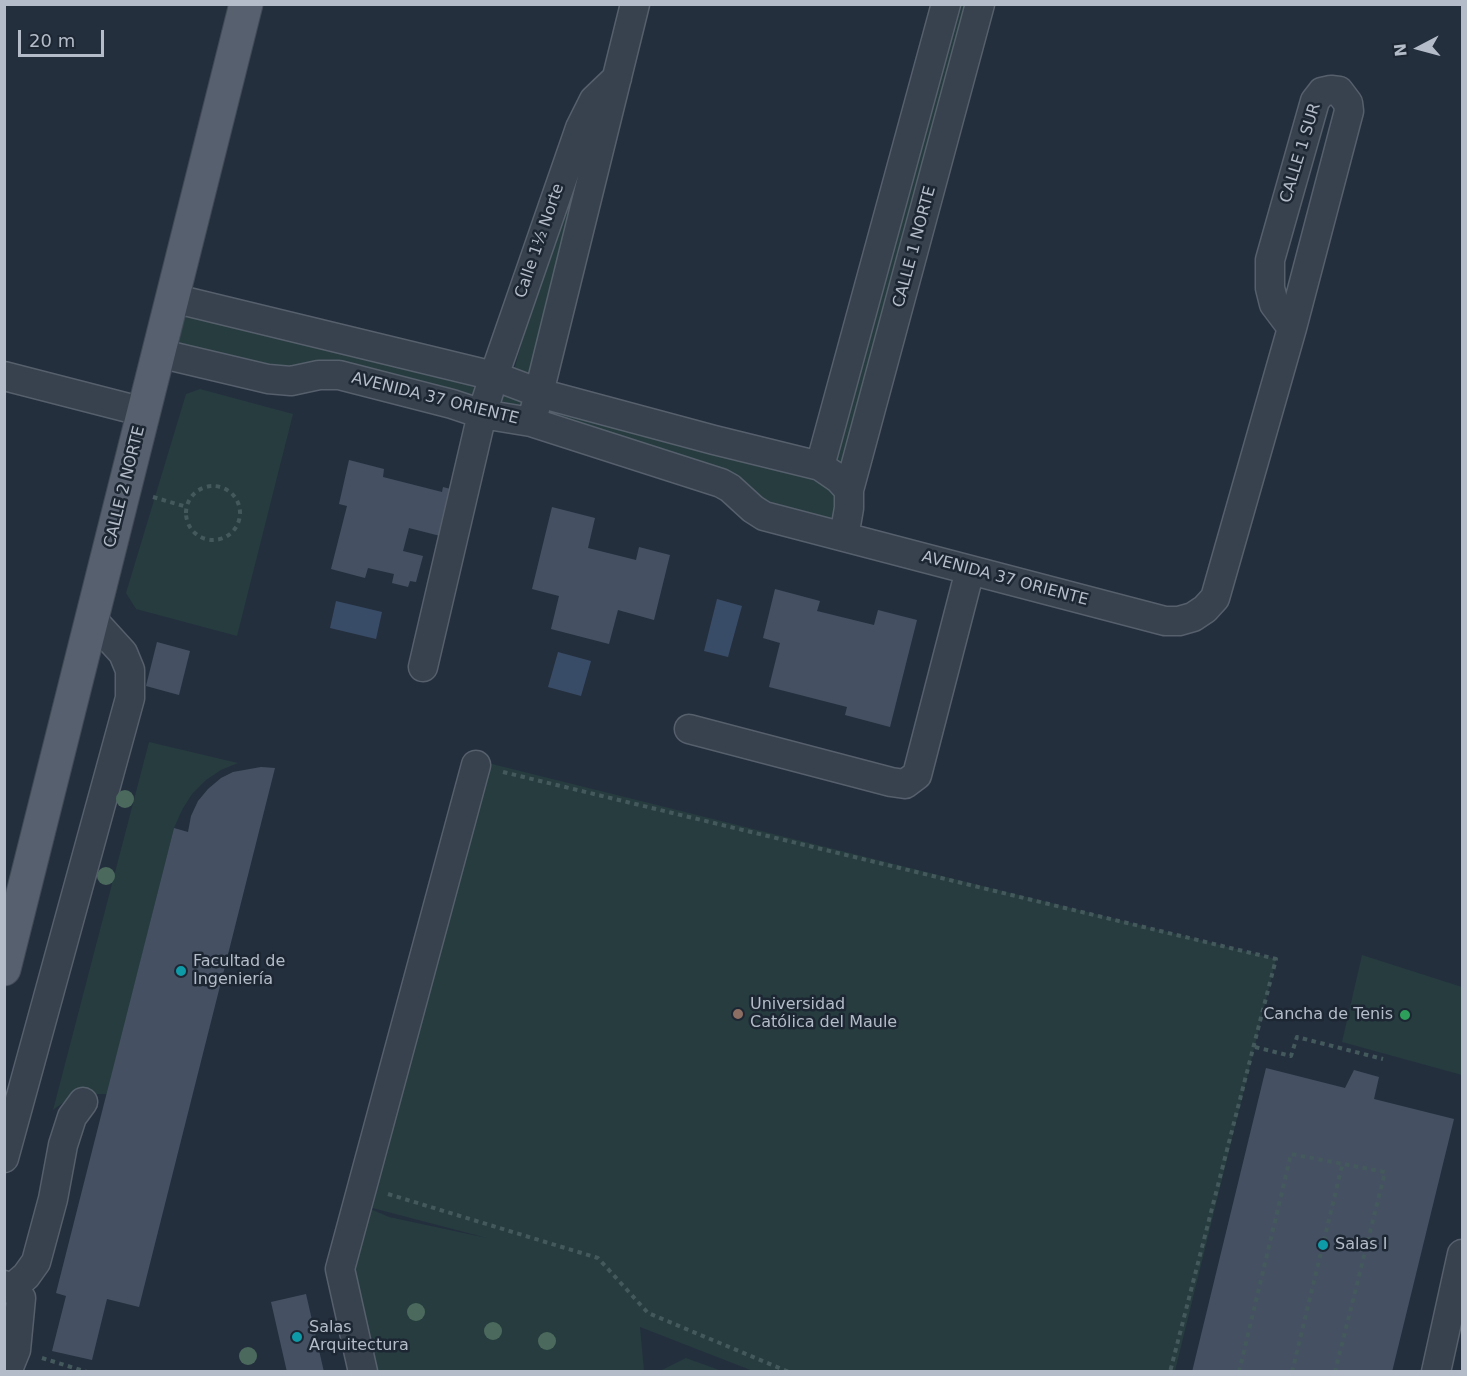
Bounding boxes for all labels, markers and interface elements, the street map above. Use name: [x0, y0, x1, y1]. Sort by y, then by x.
scale bar: [21, 18, 106, 56]
north arrow: [1389, 18, 1449, 78]
text: 20 m: [29, 30, 75, 51]
text: N: [1390, 42, 1411, 58]
street label: CALLE 1 SUR: [1277, 101, 1325, 205]
street label: Calle 1½ Norte: [511, 181, 569, 301]
street label: CALLE 1 NORTE: [890, 184, 940, 310]
street label: AVENIDA 37 ORIENTE: [349, 369, 521, 429]
street label: CALLE 2 NORTE: [101, 424, 149, 550]
street label: AVENIDA 37 ORIENTE: [920, 548, 1090, 610]
place label: Facultad de Ingeniería: [193, 952, 285, 990]
marker: Facultad de Ingeniería: [174, 964, 188, 978]
place label: Universidad Católica del Maule: [750, 995, 897, 1033]
place label: Cancha de Tenis: [1263, 1005, 1393, 1025]
marker: Universidad Católica del Maule: [731, 1007, 745, 1021]
marker: Cancha de Tenis: [1398, 1008, 1412, 1022]
place label: Salas I: [1335, 1235, 1387, 1255]
marker: Salas I: [1316, 1238, 1330, 1252]
place label: Salas Arquitectura: [309, 1318, 409, 1356]
marker: Salas Arquitectura: [290, 1330, 304, 1344]

